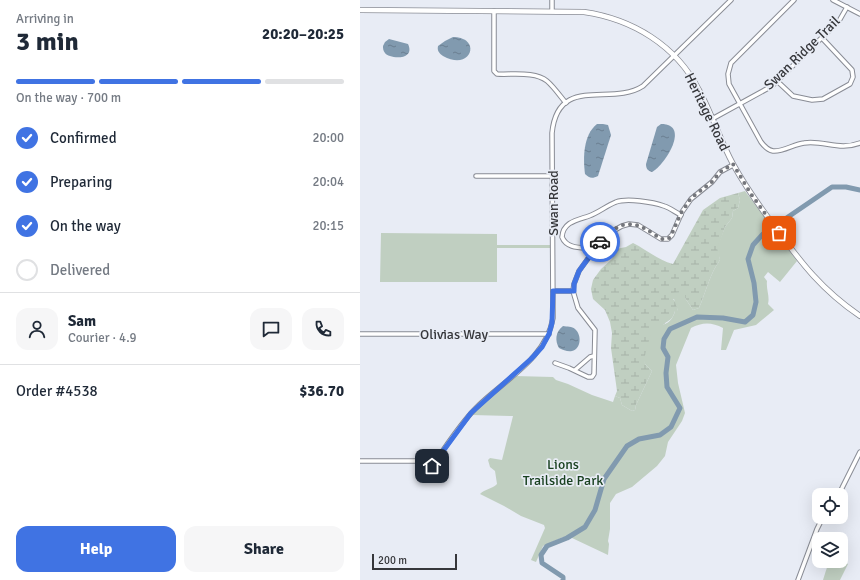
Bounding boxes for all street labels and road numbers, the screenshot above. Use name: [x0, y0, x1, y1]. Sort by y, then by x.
street label: Swan Ridge Trail: [761, 13, 843, 93]
street label: Heritage Road: [681, 70, 733, 154]
street label: Swan Road: [545, 170, 562, 236]
street label: Olivias Way: [420, 326, 488, 343]

